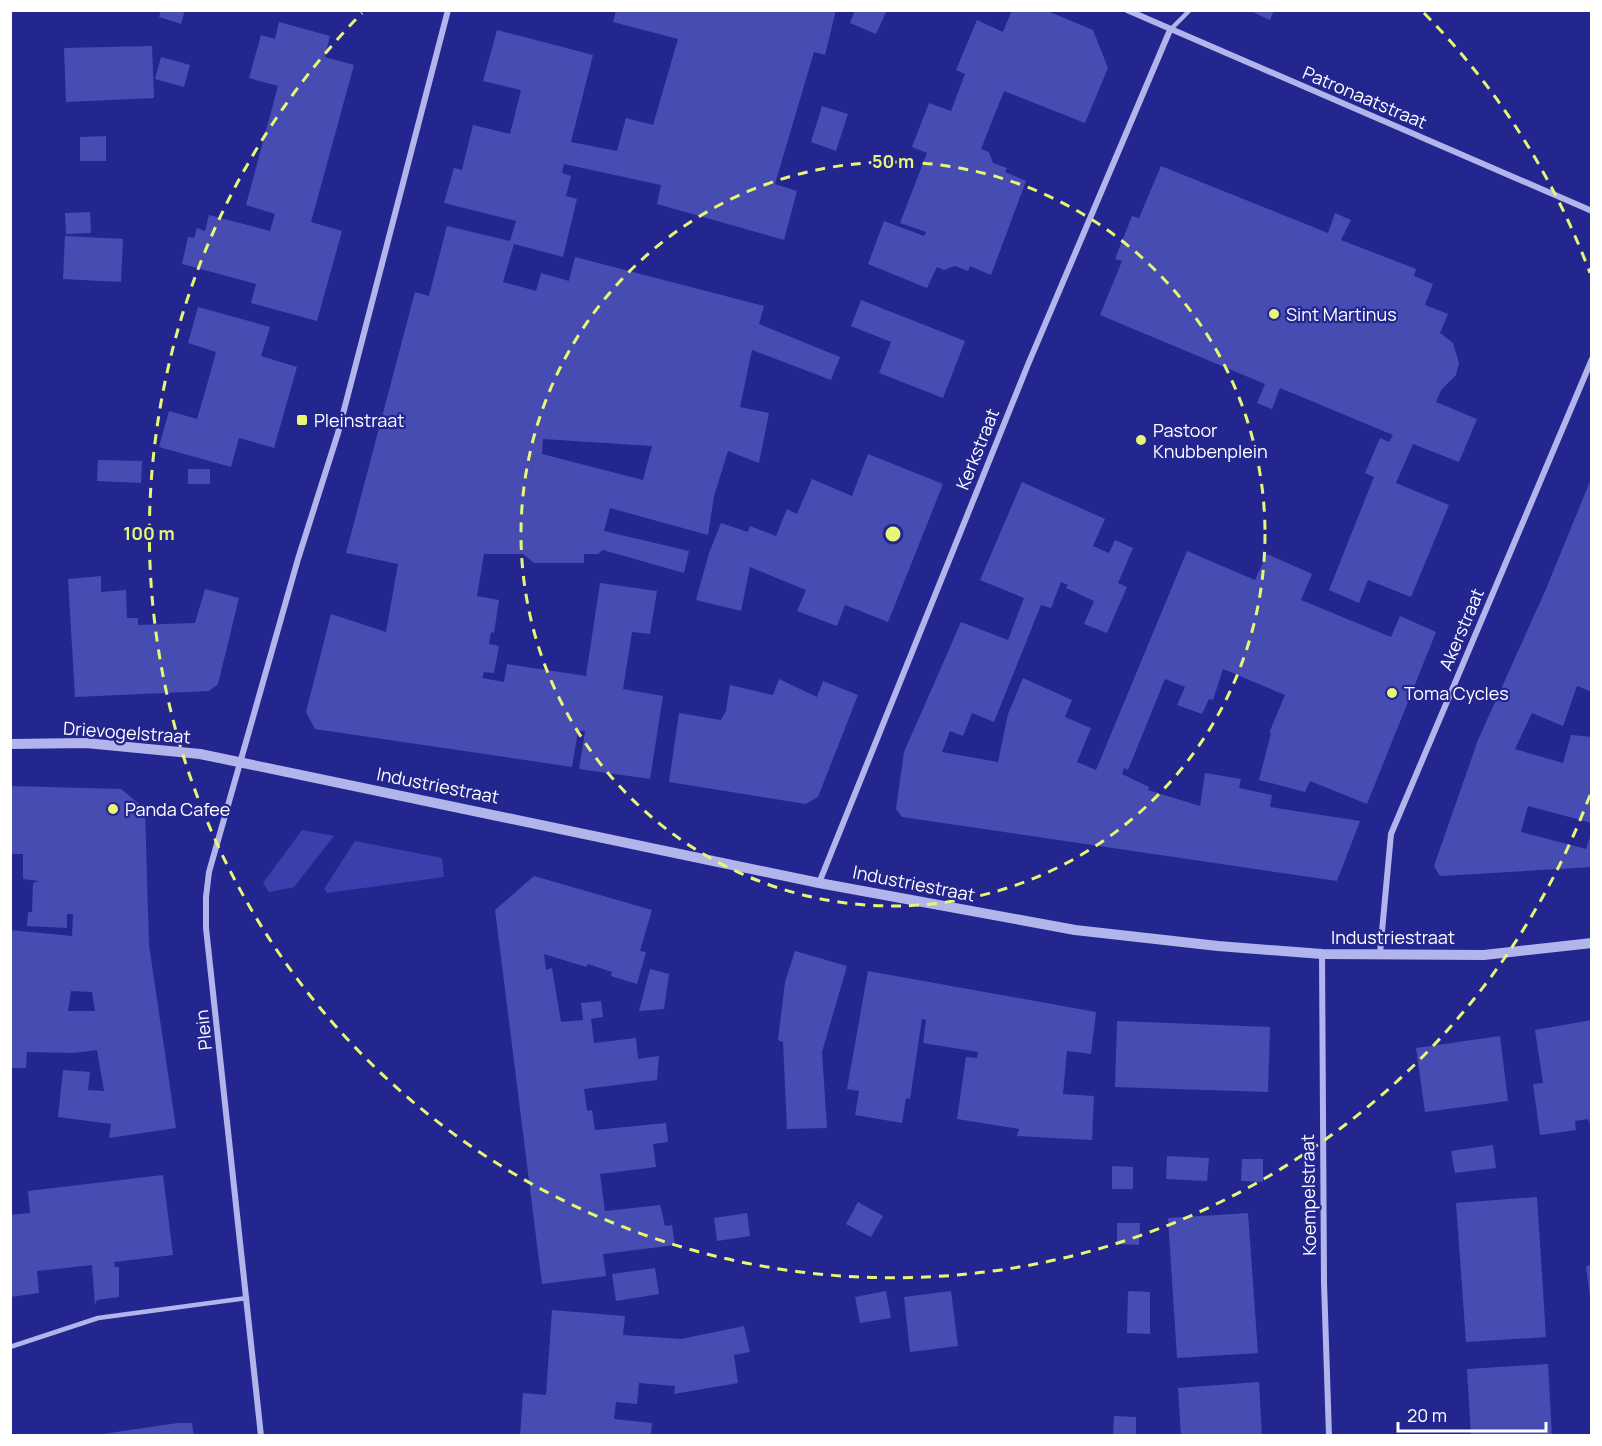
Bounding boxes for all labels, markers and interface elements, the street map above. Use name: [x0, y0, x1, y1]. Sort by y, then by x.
street label: Patronaatstraat: [1299, 60, 1431, 134]
text: 50 m: [872, 149, 914, 173]
place label: Sint Martinus: [1286, 302, 1397, 326]
marker: Sint Martinus: [1267, 307, 1281, 321]
street label: Kerkstraat: [950, 405, 1004, 493]
place label: Pleinstraat: [314, 408, 405, 432]
marker: Pleinstraat: [295, 413, 309, 427]
place label: Pastoor Knubbenplein: [1153, 418, 1268, 463]
marker: Pastoor Knubbenplein: [1134, 433, 1148, 447]
text: 100 m: [123, 521, 175, 545]
centre of rings: [883, 524, 903, 544]
street label: Akerstraat: [1433, 584, 1489, 674]
place label: Toma Cycles: [1404, 681, 1509, 705]
marker: Toma Cycles: [1385, 686, 1399, 700]
street label: Drievogelstraat: [62, 716, 192, 748]
street label: Industriestraat: [375, 761, 501, 809]
place label: Panda Cafee: [125, 797, 230, 821]
marker: Panda Cafee: [106, 802, 120, 816]
street label: Industriestraat: [851, 859, 977, 907]
street label: Industriestraat: [1331, 925, 1455, 949]
street label: Plein: [189, 1009, 217, 1051]
street label: Koempelstraat: [1295, 1134, 1321, 1256]
scale bar: [1398, 1395, 1546, 1433]
text: 20 m: [1407, 1403, 1447, 1427]

